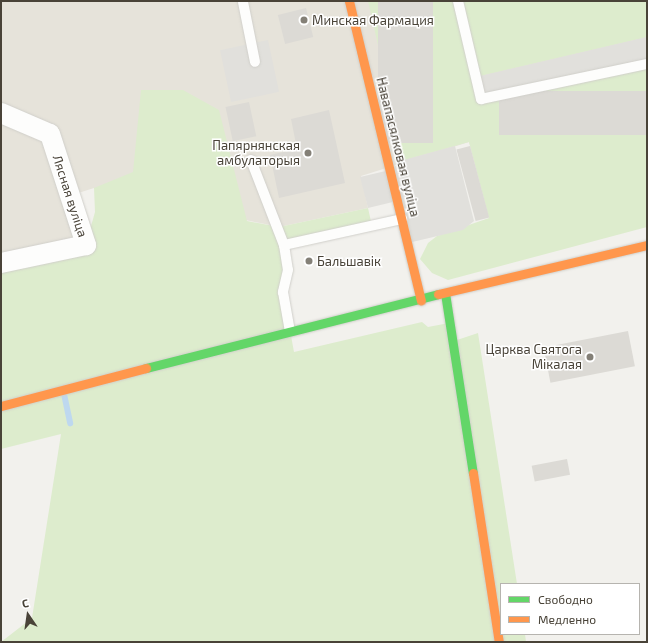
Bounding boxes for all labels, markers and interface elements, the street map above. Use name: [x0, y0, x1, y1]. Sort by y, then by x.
place label: Минская Фармация: [312, 12, 434, 28]
marker: Минская Фармация: [299, 15, 309, 25]
street label: Навапасялковая вуліца: [373, 76, 423, 218]
place label: Папярнянская амбулаторыя: [212, 138, 300, 169]
marker: Папярнянская амбулаторыя: [303, 148, 313, 158]
street label: Лясная вуліца: [49, 153, 91, 239]
place label: Бальшавік: [317, 253, 381, 269]
marker: Бальшавік: [304, 256, 314, 266]
place label: Царква Святога Мікалая: [485, 342, 582, 373]
marker: Царква Святога Мікалая: [585, 352, 595, 362]
legend: [500, 583, 640, 635]
text: Свободно: [538, 592, 593, 606]
north arrow: [8, 595, 48, 635]
text: С: [21, 596, 30, 610]
text: Медленно: [538, 612, 596, 626]

